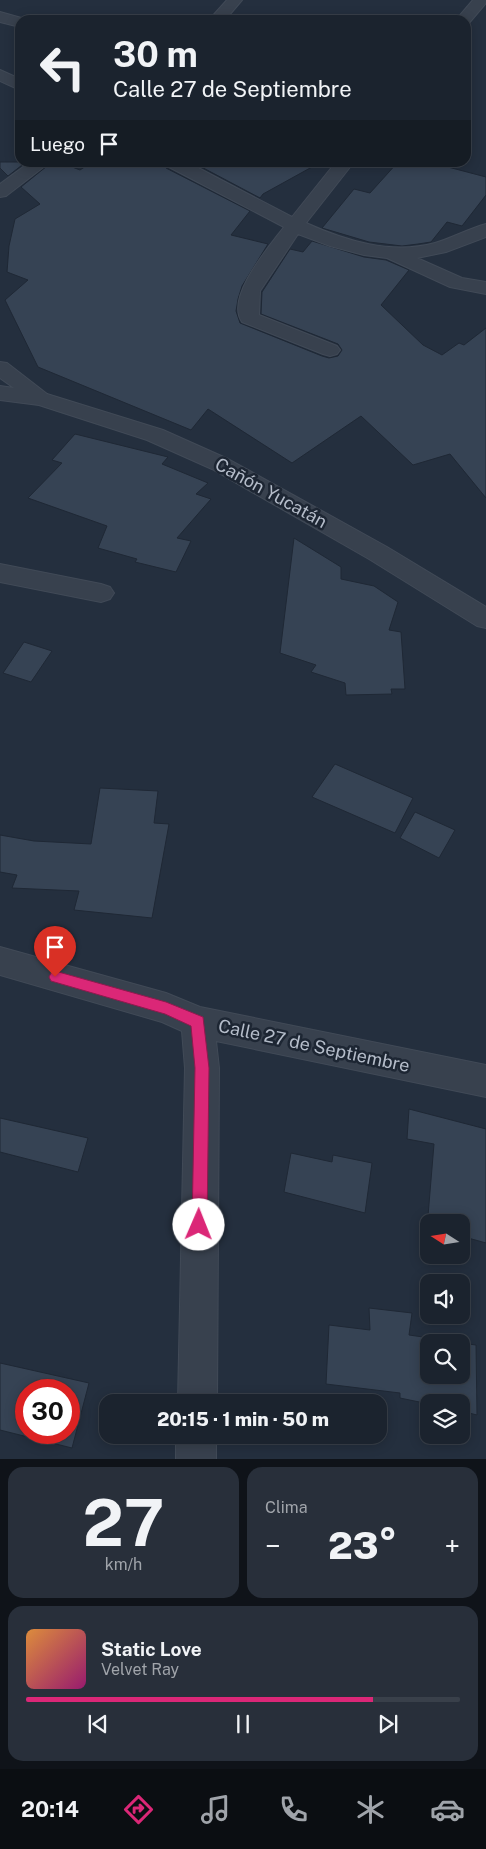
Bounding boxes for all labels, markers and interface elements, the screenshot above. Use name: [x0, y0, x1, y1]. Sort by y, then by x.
text: 30 m: [113, 34, 198, 75]
icon: left: [30, 35, 95, 100]
text: Calle 27 de Septiembre: [113, 76, 352, 102]
icon: arrive: [95, 130, 123, 158]
text: Luego: [30, 133, 85, 155]
street label: Cañón Yucatán: [212, 453, 331, 532]
pin: [34, 926, 76, 977]
icon: arrive: [41, 933, 69, 961]
street label: Calle 27 de Septiembre: [216, 1015, 412, 1076]
position arrow: [172, 1198, 224, 1250]
north arrow: [420, 1214, 470, 1264]
map controls: [420, 1214, 470, 1444]
button: sound: [420, 1274, 470, 1324]
button: search: [420, 1334, 470, 1384]
speed limit sign: 30: [15, 1379, 80, 1444]
button: layers: [420, 1394, 470, 1444]
text: 20:15 · 1 min · 50 m: [157, 1408, 329, 1430]
text: 27: [83, 1484, 164, 1561]
text: Clima: [265, 1498, 308, 1517]
text: 23°: [328, 1523, 397, 1568]
text: −: [265, 1529, 281, 1562]
text: +: [444, 1529, 460, 1562]
text: km/h: [105, 1555, 142, 1574]
text: Static Love: [101, 1638, 202, 1660]
text: Velvet Ray: [101, 1660, 179, 1679]
icon: previous: [84, 1710, 112, 1738]
icon: pause: [229, 1710, 257, 1738]
icon: next: [374, 1710, 402, 1738]
icon: directions: [121, 1792, 156, 1827]
icon: music: [198, 1792, 233, 1827]
icon: phone: [276, 1792, 311, 1827]
icon: climate: [353, 1792, 388, 1827]
icon: car: [430, 1792, 465, 1827]
text: 20:14: [21, 1796, 79, 1822]

